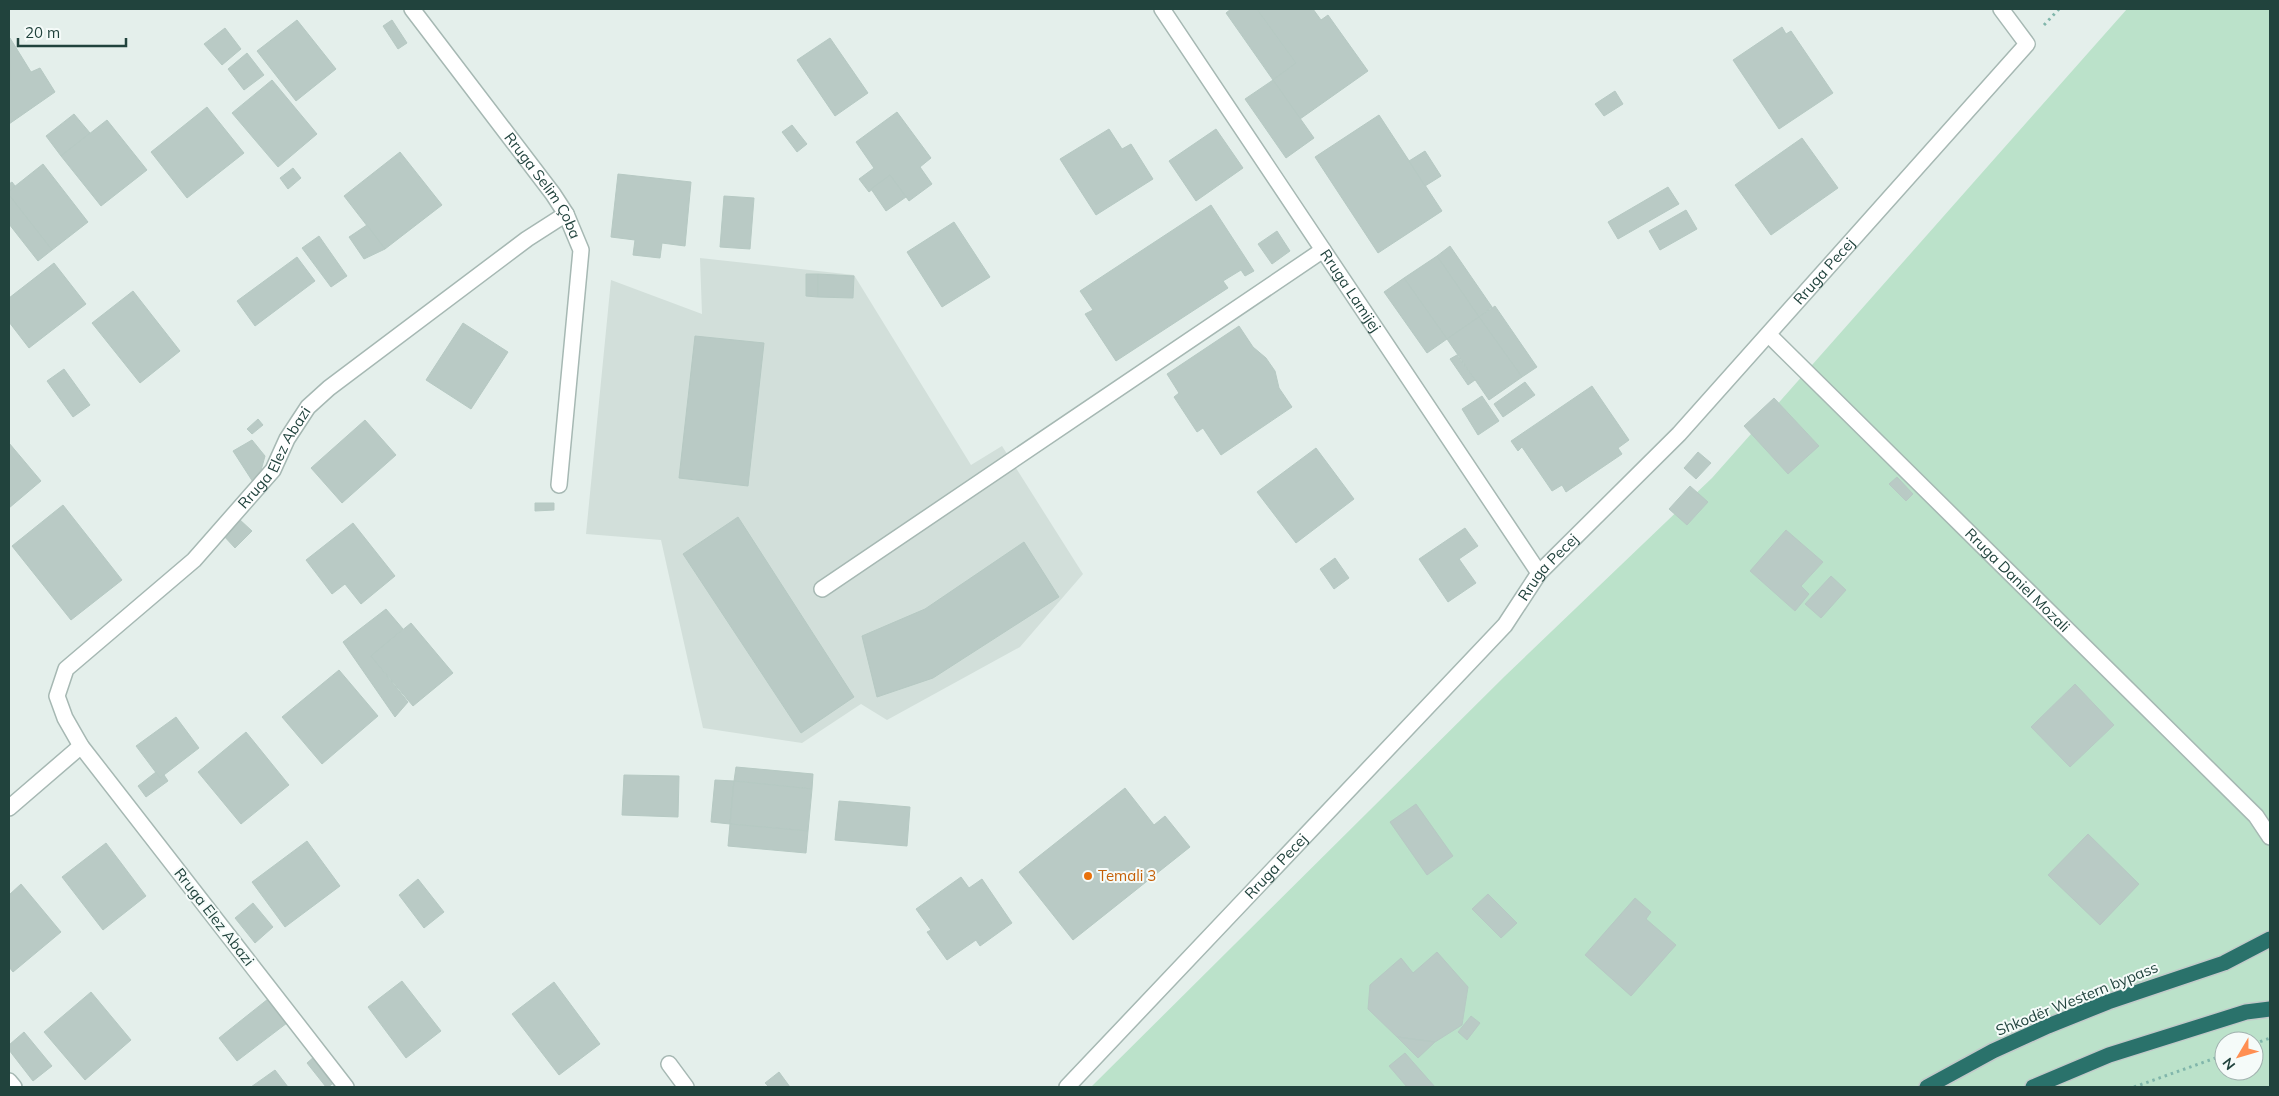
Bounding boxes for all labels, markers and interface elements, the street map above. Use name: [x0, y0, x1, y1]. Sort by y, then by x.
scale bar: [18, 15, 125, 47]
text: 20 m: [25, 23, 60, 42]
street label: Rruga Selim Çoba: [500, 128, 585, 241]
street label: Rruga Pecej: [1789, 234, 1859, 308]
street label: Rruga Lamijej: [1316, 245, 1385, 336]
street label: Rruga Elez Abazi: [234, 403, 315, 512]
street label: Rruga Daniel Mozali: [1961, 524, 2074, 636]
street label: Rruga Pecej: [1513, 529, 1582, 604]
street label: Rruga Pecej: [1240, 829, 1311, 903]
street label: Rruga Elez Abazi: [170, 864, 259, 969]
place label: Temali 3: [1098, 866, 1156, 885]
marker: Temali 3: [1082, 870, 1094, 882]
street label: Shkodër Western bypass: [1993, 957, 2161, 1040]
north arrow: [2214, 1031, 2264, 1081]
text: N: [2218, 1054, 2239, 1074]

